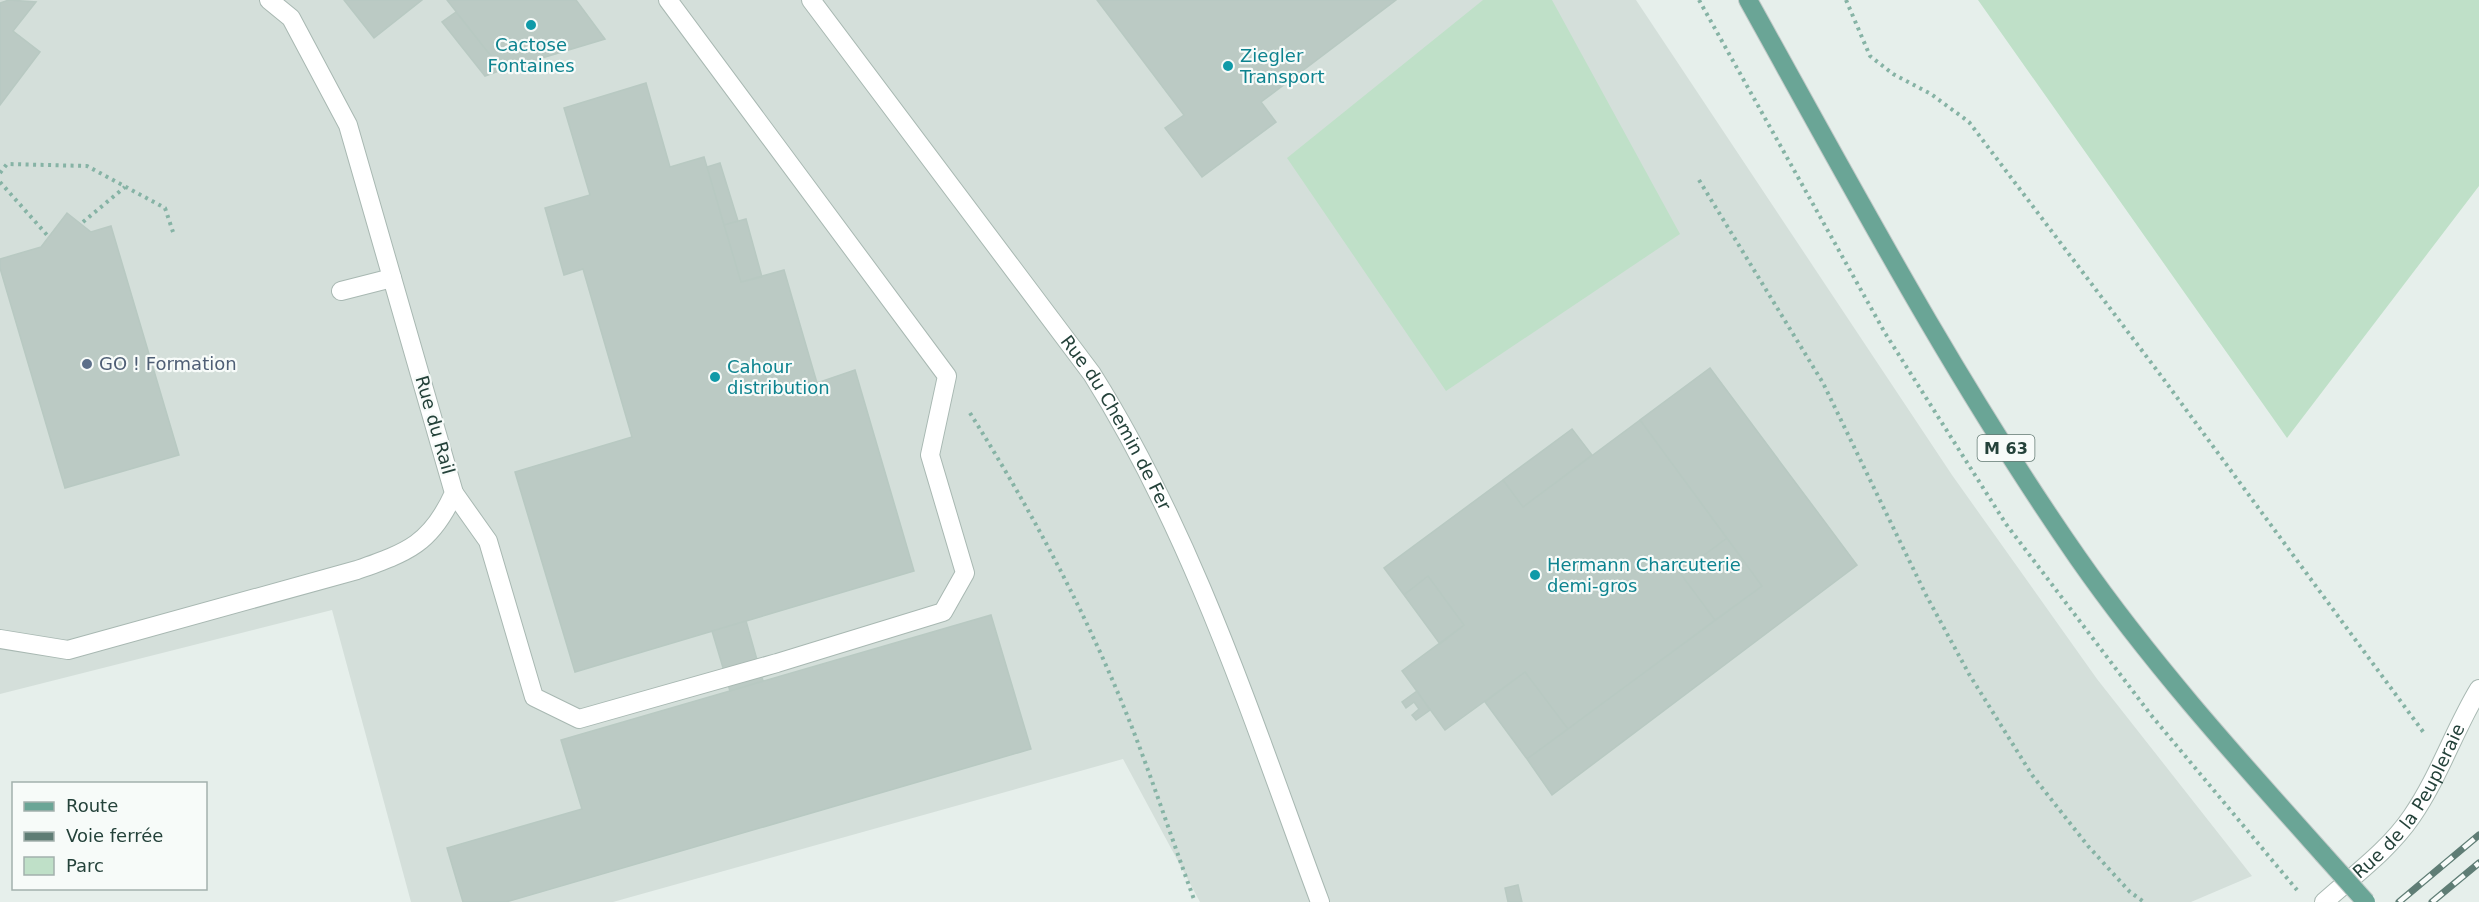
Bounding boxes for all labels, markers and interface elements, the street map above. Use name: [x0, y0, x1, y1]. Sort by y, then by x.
marker: Cactose Fontaines: [524, 18, 538, 32]
place label: Cactose Fontaines: [487, 34, 575, 76]
place label: Ziegler Transport: [1239, 45, 1324, 87]
marker: Ziegler Transport: [1221, 59, 1235, 73]
street label: Rue du Chemin de Fer: [1057, 331, 1176, 514]
place label: GO ! Formation: [99, 353, 237, 374]
place label: Cahour distribution: [727, 356, 830, 398]
marker: GO ! Formation: [80, 357, 94, 371]
marker: Cahour distribution: [708, 370, 722, 384]
street label: Rue du Rail: [411, 373, 460, 477]
road number: M 63: [1978, 435, 2034, 461]
place label: Hermann Charcuterie demi-gros: [1547, 554, 1741, 596]
marker: Hermann Charcuterie demi-gros: [1528, 568, 1542, 582]
street label: Rue de la Peupleraie: [2348, 720, 2469, 882]
legend: [12, 782, 207, 890]
text: Route: [66, 795, 118, 816]
text: Voie ferrée: [66, 825, 163, 846]
text: Parc: [66, 855, 104, 876]

